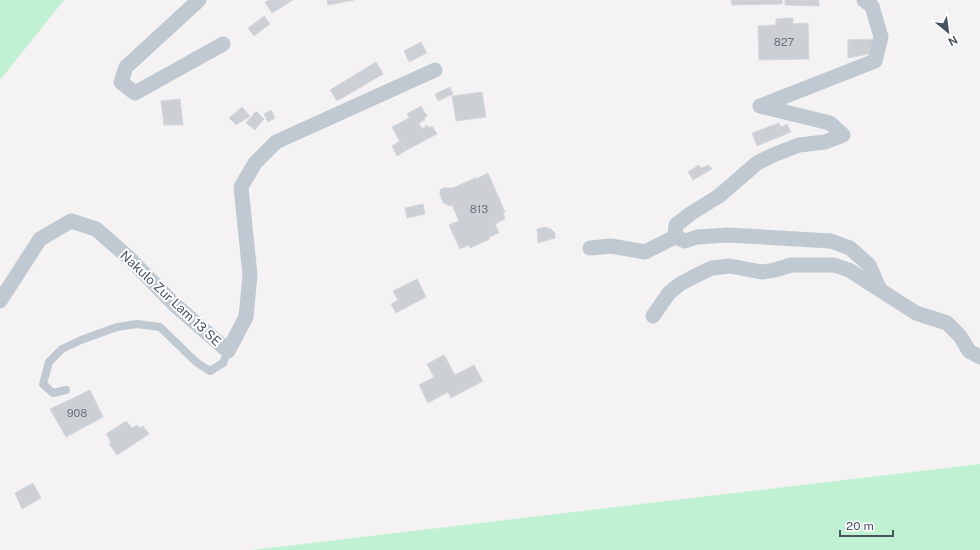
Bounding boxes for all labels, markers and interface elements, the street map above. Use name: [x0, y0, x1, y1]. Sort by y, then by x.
north arrow: [928, 12, 968, 52]
text: N: [946, 33, 960, 48]
house number: 827: [774, 36, 795, 48]
house number: 813: [470, 203, 488, 215]
street label: Nakulo Zur Lam 13 SE: [117, 248, 224, 349]
house number: 908: [67, 407, 87, 419]
scale bar: [840, 512, 893, 538]
text: 20 m: [846, 519, 874, 533]

